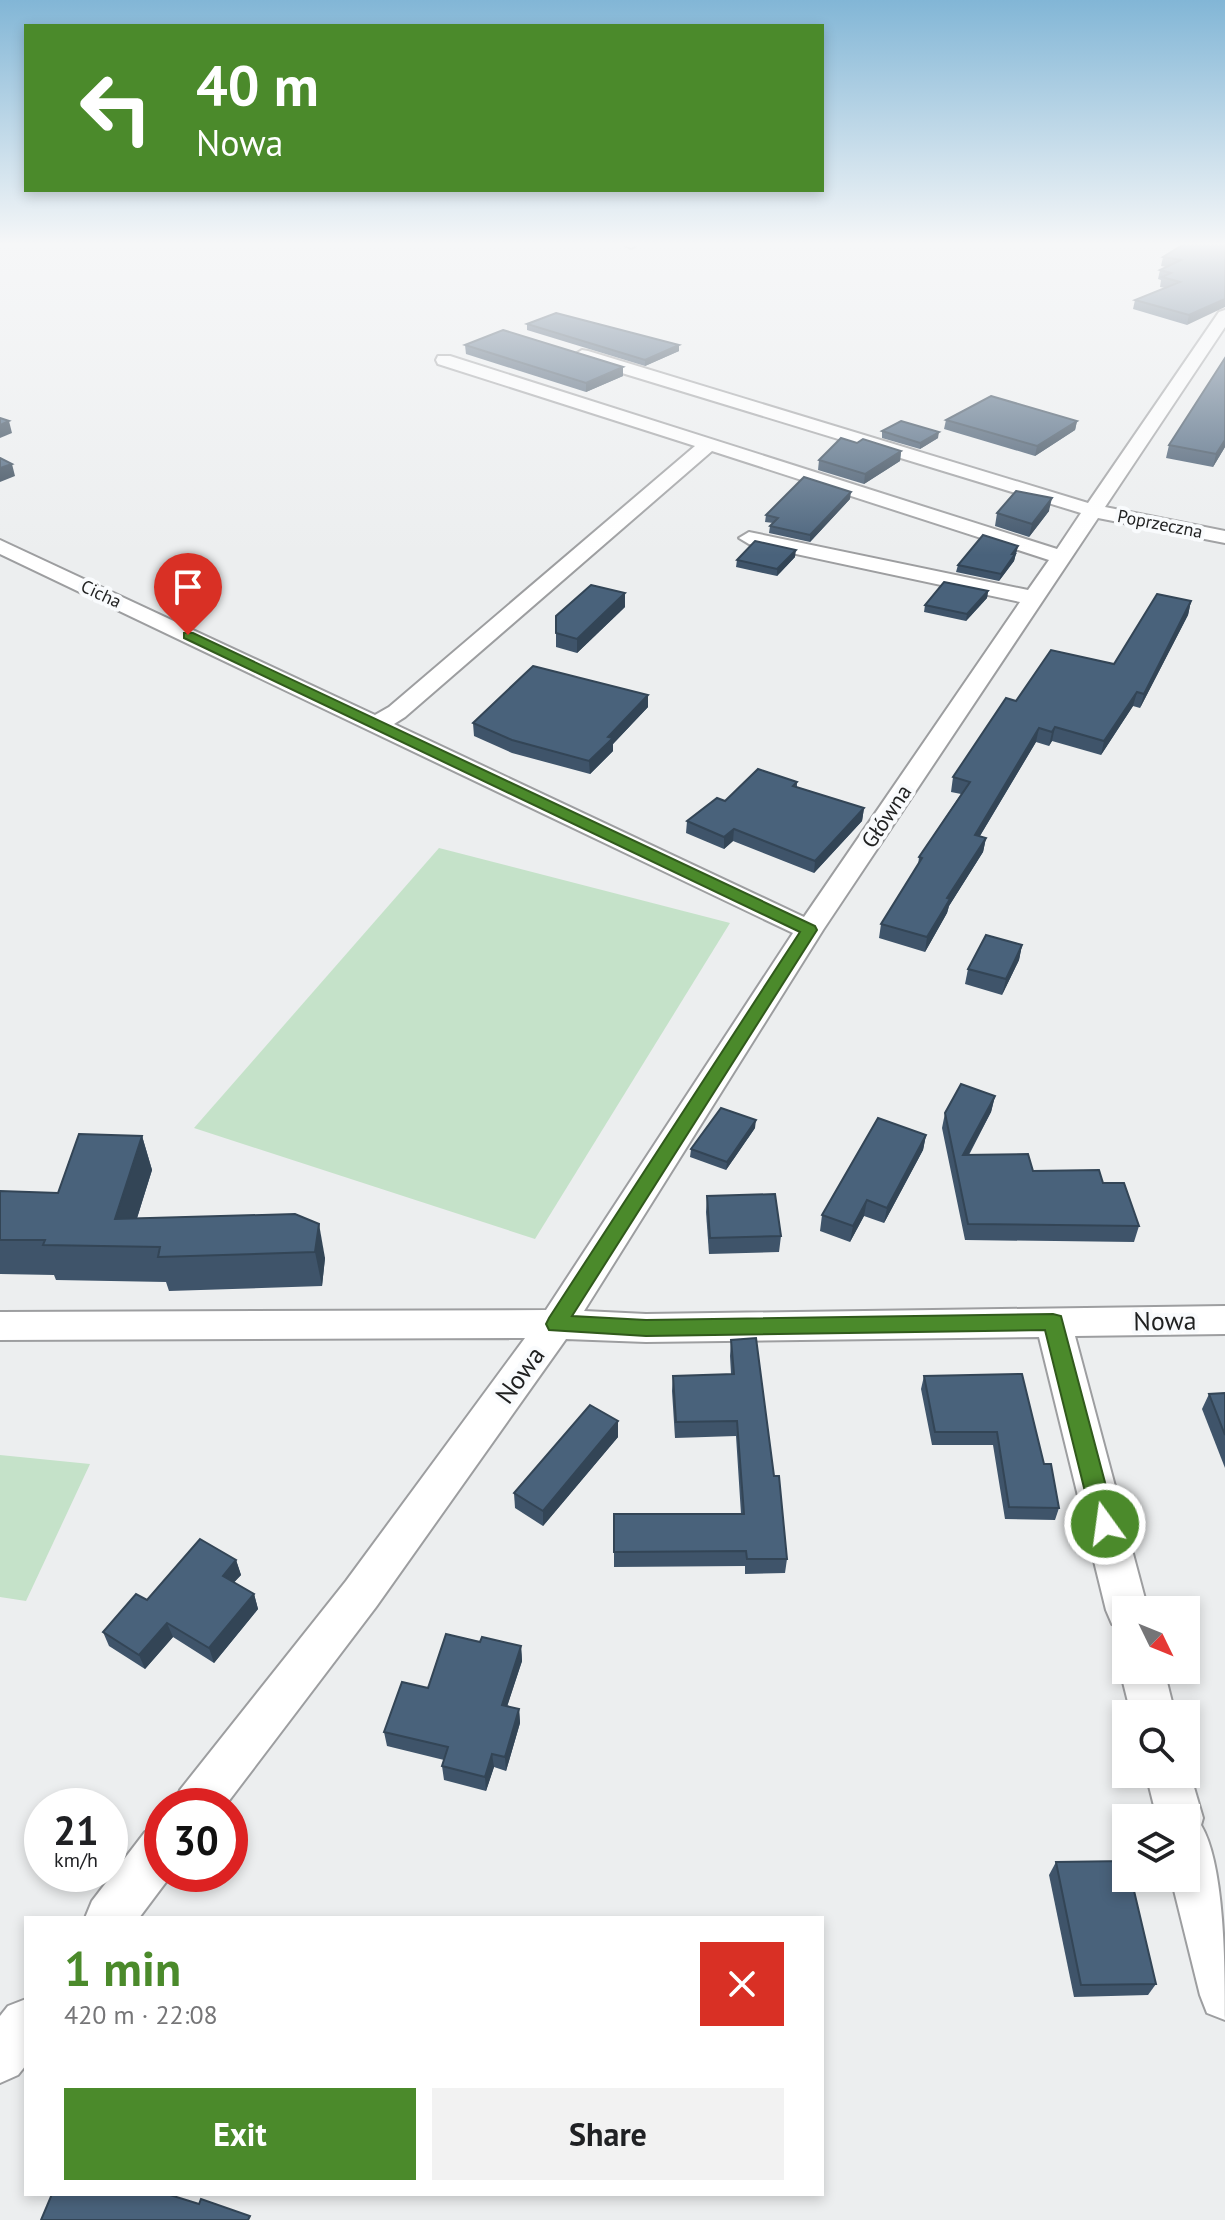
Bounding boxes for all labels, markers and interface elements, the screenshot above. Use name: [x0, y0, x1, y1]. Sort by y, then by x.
text: 40 m: [196, 49, 319, 121]
icon: left: [64, 56, 168, 160]
text: Nowa: [196, 119, 283, 166]
street label: Poprzeczna: [1116, 504, 1205, 543]
pin: [154, 553, 222, 635]
icon: arrive: [166, 565, 210, 609]
street label: Cicha: [77, 574, 125, 613]
street label: Główna: [855, 779, 917, 853]
street label: Nowa: [1133, 1303, 1197, 1338]
street label: Nowa: [488, 1339, 552, 1410]
position arrow: [1063, 1482, 1147, 1566]
north arrow: [1112, 1596, 1200, 1684]
map controls: [1112, 1596, 1200, 1892]
button: search: [1112, 1700, 1200, 1788]
speed limit sign: 30: [144, 1788, 248, 1892]
text: 21: [53, 1804, 99, 1856]
button: layers: [1112, 1804, 1200, 1892]
text: km/h: [54, 1847, 98, 1873]
text: 1 min: [64, 1937, 181, 1999]
button: close: [700, 1942, 784, 2026]
text: 420 m · 22:08: [64, 1998, 218, 2031]
button: Exit: [64, 2088, 416, 2180]
button: Share: [432, 2088, 784, 2180]

